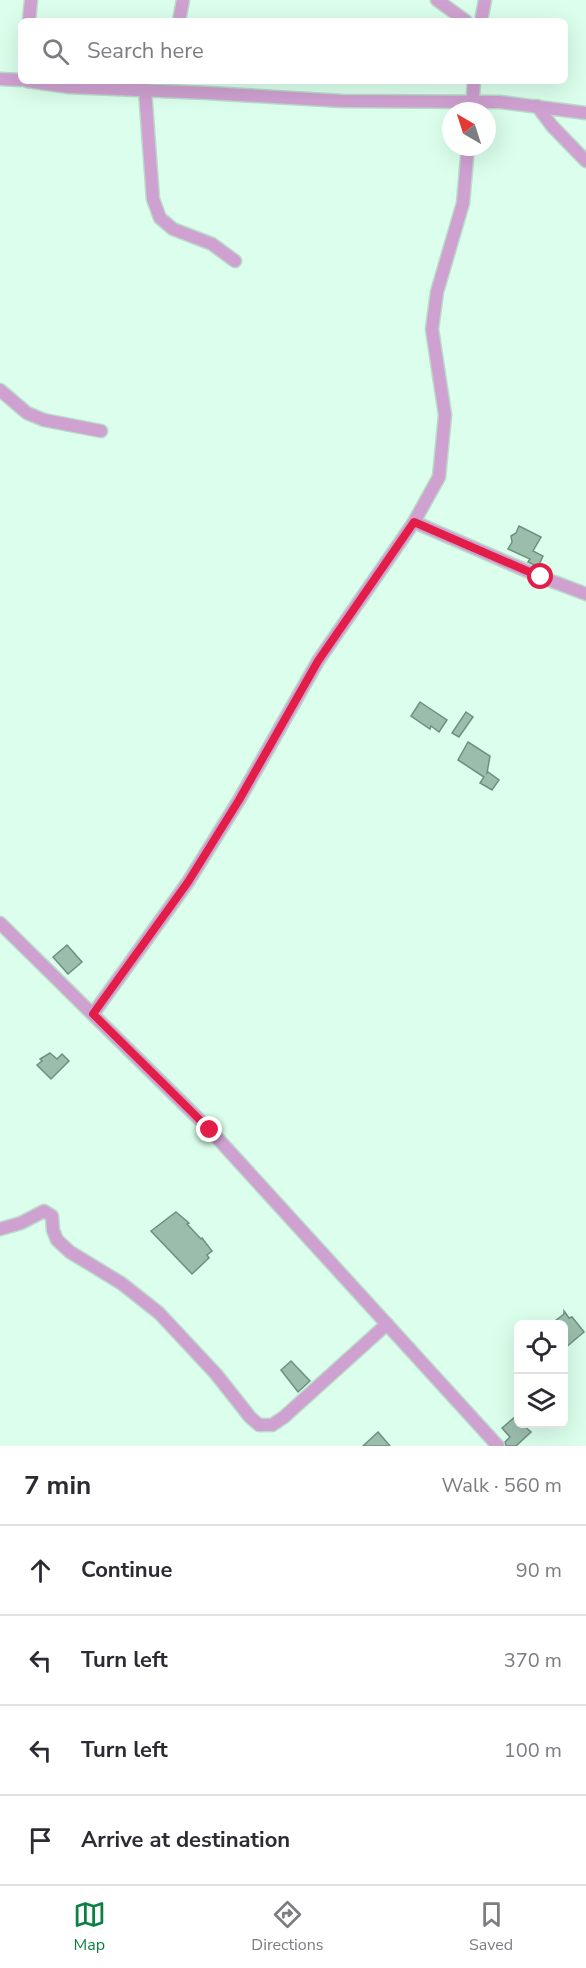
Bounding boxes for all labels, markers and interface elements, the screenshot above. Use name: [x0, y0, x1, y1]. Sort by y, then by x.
search box: [18, 18, 568, 84]
icon: search: [39, 35, 72, 68]
text: Search here: [87, 36, 204, 66]
north arrow: [442, 102, 496, 156]
route start: [527, 563, 553, 589]
route end: [196, 1116, 222, 1142]
map controls: [514, 1320, 568, 1428]
button: locate: [514, 1320, 568, 1374]
button: layers: [514, 1374, 568, 1428]
text: 7 min: [24, 1468, 91, 1503]
text: Walk · 560 m: [442, 1472, 562, 1499]
icon: ahead: [24, 1554, 57, 1587]
text: Continue: [81, 1555, 172, 1585]
text: 90 m: [516, 1557, 562, 1584]
icon: left: [24, 1644, 57, 1677]
text: Turn left: [81, 1645, 168, 1675]
text: 370 m: [504, 1647, 562, 1674]
icon: left: [24, 1734, 57, 1767]
text: Turn left: [81, 1735, 168, 1765]
text: 100 m: [504, 1737, 562, 1764]
icon: arrive: [24, 1824, 57, 1857]
text: Arrive at destination: [81, 1825, 290, 1855]
tab: Map: [73, 1898, 106, 1956]
tab: Directions: [251, 1898, 323, 1956]
tab: Saved: [469, 1898, 513, 1956]

